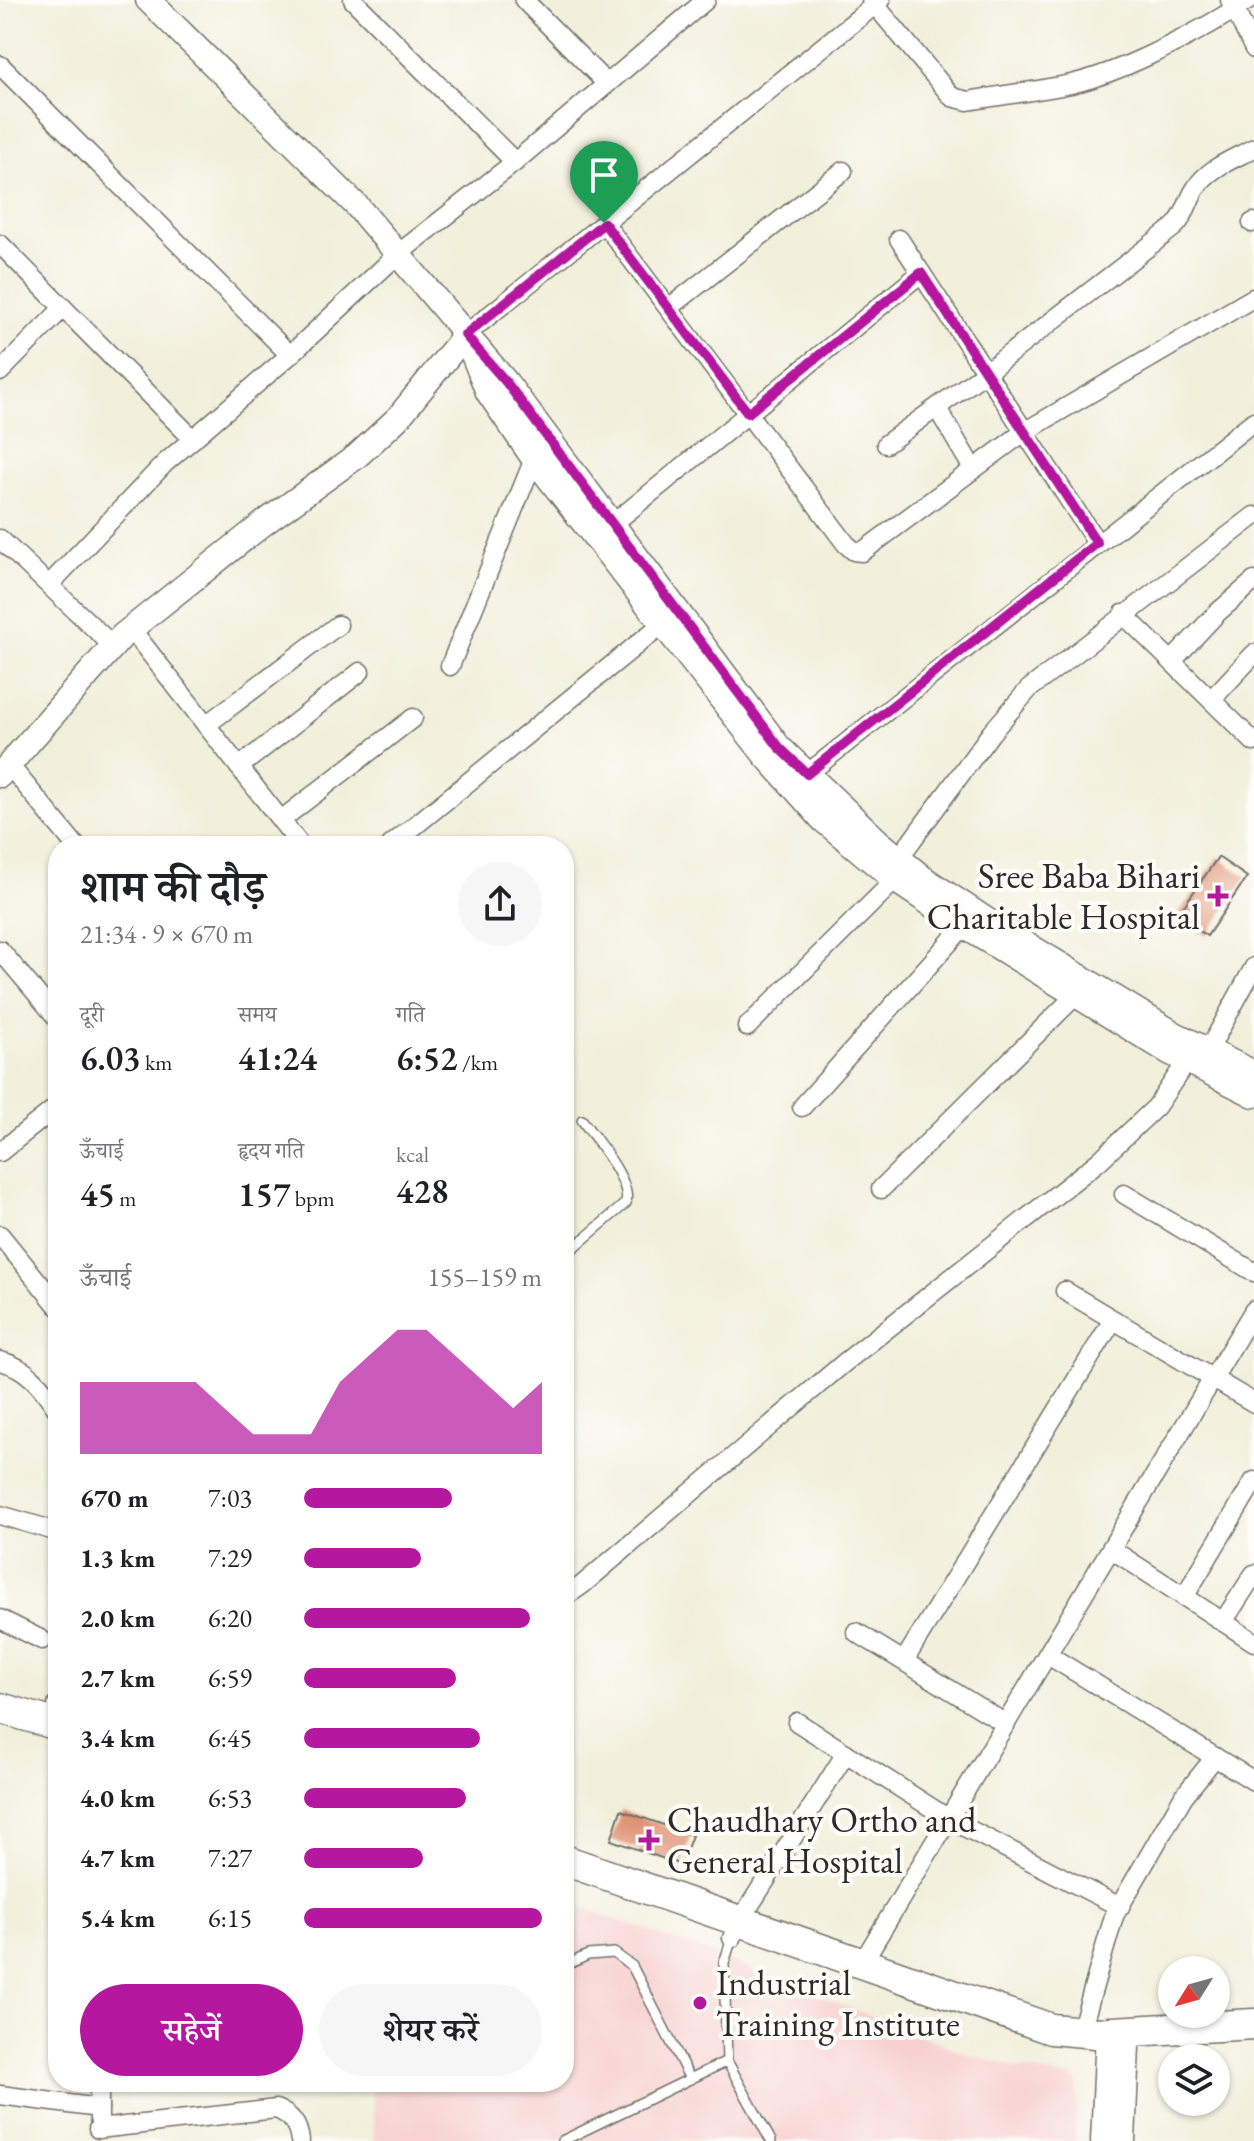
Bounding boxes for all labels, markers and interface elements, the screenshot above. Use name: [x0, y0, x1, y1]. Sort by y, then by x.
pin: [570, 141, 638, 223]
icon: arrive: [582, 153, 626, 197]
place label: Sree Baba Bihari Charitable Hospital: [927, 852, 1200, 940]
text: शाम की दौड़: [80, 858, 265, 915]
button: share: [458, 862, 542, 946]
marker: Sree Baba Bihari Charitable Hospital: [1207, 885, 1229, 907]
text: 21:34 · 9 × 670 m: [80, 917, 253, 951]
text: दूरी: [80, 1000, 104, 1029]
text: समय: [238, 1000, 277, 1029]
text: गति: [396, 1000, 425, 1029]
text: 6.03: [80, 1036, 141, 1080]
text: 41:24: [238, 1036, 317, 1080]
text: 6:52: [396, 1036, 458, 1080]
text: km: [141, 1048, 172, 1077]
text: /km: [458, 1048, 498, 1077]
text: ऊँचाई: [80, 1136, 123, 1165]
text: हृदय गति: [238, 1136, 304, 1165]
text: kcal: [396, 1140, 429, 1169]
text: 428: [396, 1169, 448, 1213]
text: 45: [80, 1172, 115, 1216]
text: 157: [238, 1172, 290, 1216]
text: m: [115, 1184, 136, 1213]
text: bpm: [290, 1184, 335, 1213]
text: ऊँचाई: [80, 1260, 131, 1294]
text: 155–159 m: [427, 1260, 542, 1294]
text: 670 m: [80, 1481, 148, 1515]
text: 7:03: [208, 1481, 252, 1515]
text: 1.3 km: [80, 1541, 155, 1575]
text: 7:29: [208, 1541, 252, 1575]
text: 2.0 km: [80, 1601, 155, 1635]
text: 6:20: [208, 1601, 252, 1635]
text: 2.7 km: [80, 1661, 155, 1695]
text: 6:59: [208, 1661, 252, 1695]
text: 3.4 km: [80, 1721, 155, 1755]
text: 6:45: [208, 1721, 252, 1755]
text: 4.0 km: [80, 1781, 155, 1815]
text: 6:53: [208, 1781, 252, 1815]
place label: Chaudhary Ortho and General Hospital: [667, 1796, 977, 1884]
marker: Chaudhary Ortho and General Hospital: [638, 1829, 660, 1851]
text: 4.7 km: [80, 1841, 155, 1875]
text: 7:27: [208, 1841, 252, 1875]
text: 5.4 km: [80, 1901, 155, 1935]
text: 6:15: [208, 1901, 252, 1935]
north arrow: [1158, 1956, 1230, 2028]
map controls: [1158, 1956, 1230, 2116]
place label: Industrial Training Institute: [716, 1959, 960, 2047]
button: सहेजें: [80, 1984, 303, 2076]
button: शेयर करें: [319, 1984, 542, 2076]
marker: Industrial Training Institute: [691, 1994, 709, 2012]
button: layers: [1158, 2044, 1230, 2116]

